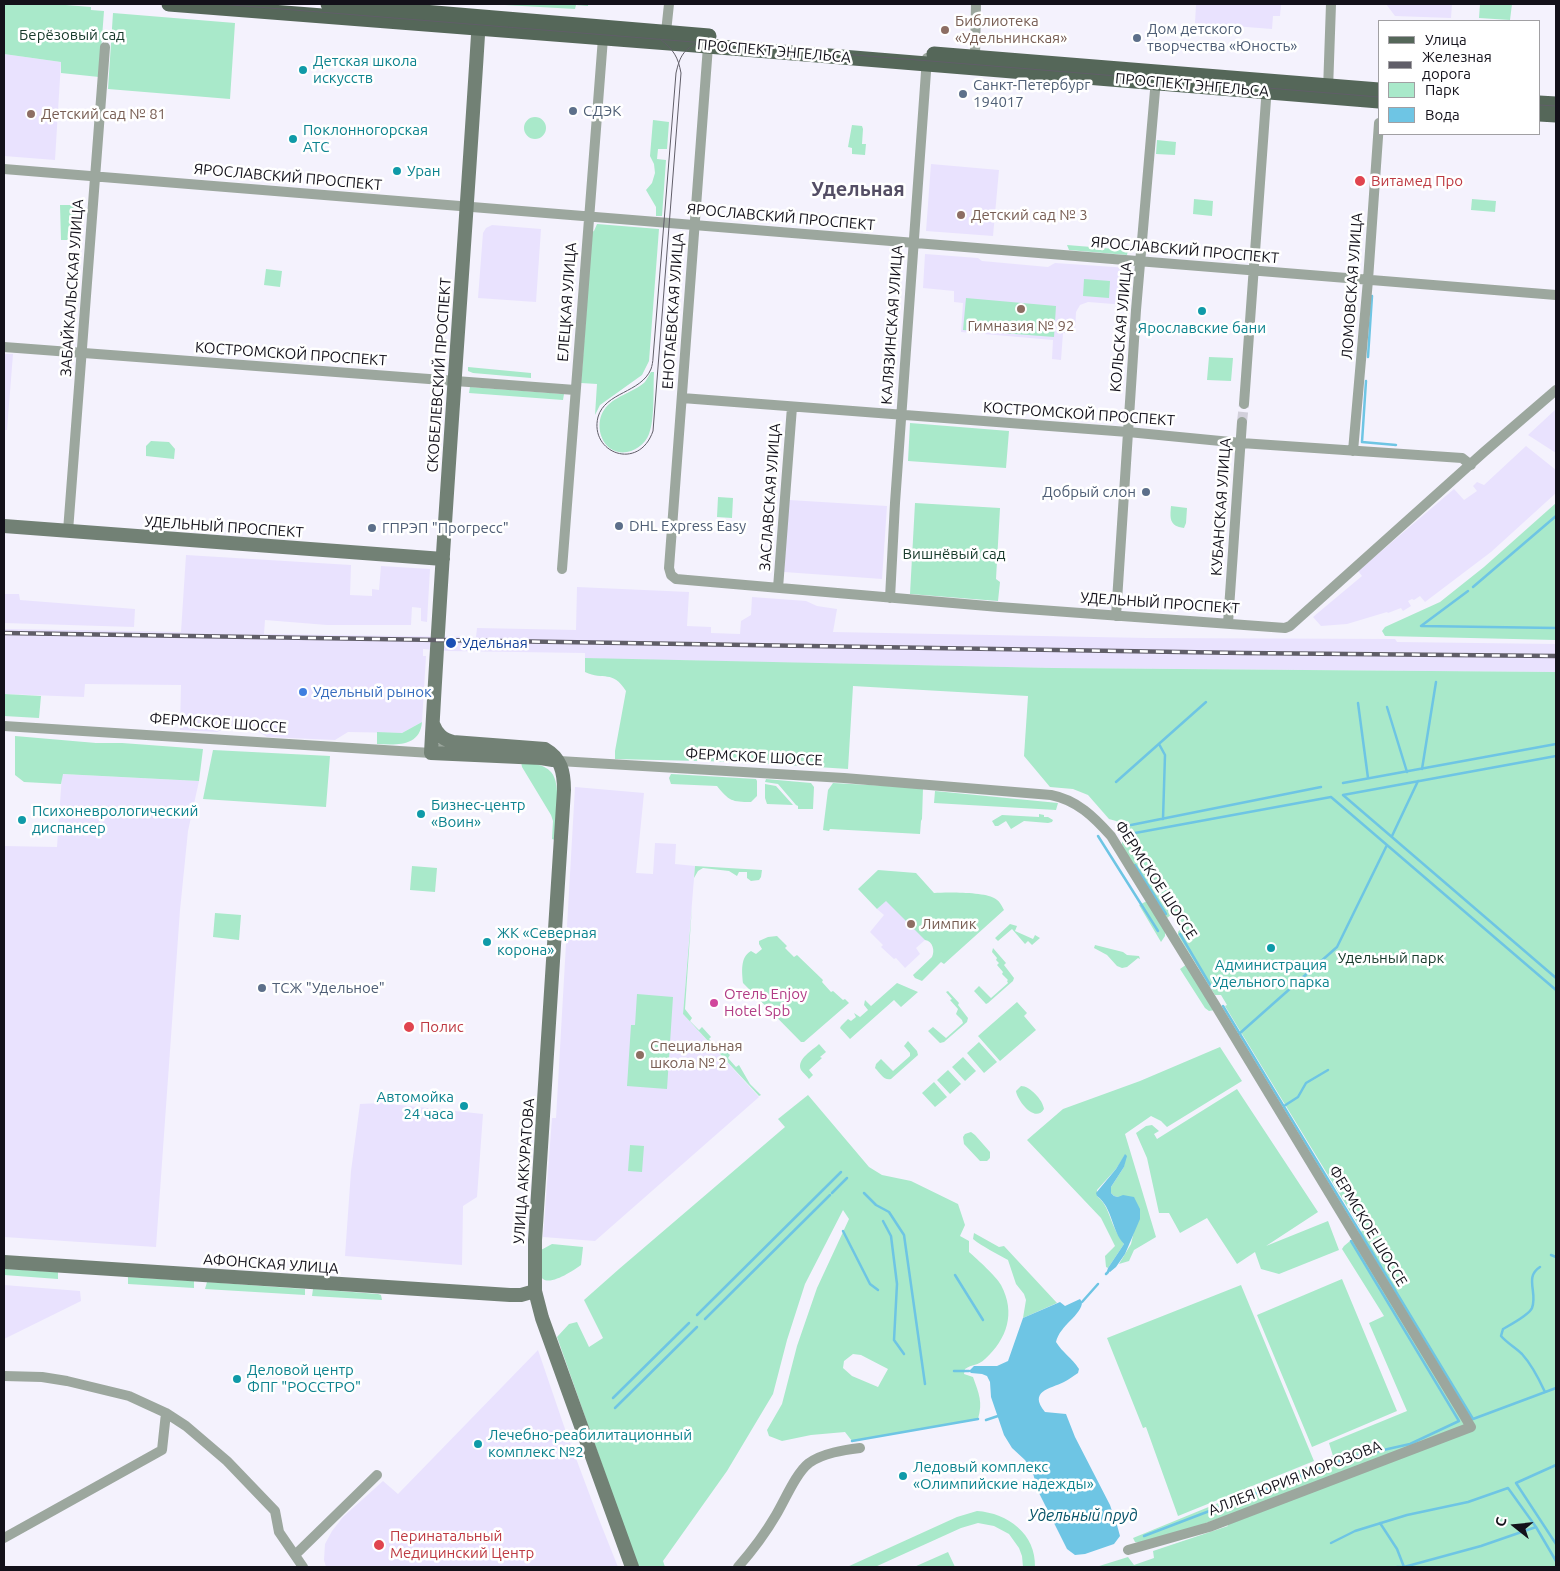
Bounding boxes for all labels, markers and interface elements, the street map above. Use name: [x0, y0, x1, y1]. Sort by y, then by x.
place label: Библиотека «Удельнинская»: [955, 12, 1067, 47]
place label: Дом детского творчества «Юность»: [1147, 20, 1297, 55]
legend: [1378, 20, 1540, 135]
marker: Библиотека «Удельнинская»: [939, 24, 951, 36]
park label: Берёзовый сад: [19, 26, 125, 44]
text: Улица: [1425, 31, 1467, 48]
marker: Дом детского творчества «Юность»: [1131, 32, 1143, 44]
street label: ПРОСПЕКТ ЭНГЕЛЬСА: [696, 35, 852, 67]
text: Железная дорога: [1422, 48, 1492, 82]
place label: Детская школа искусств: [313, 52, 417, 87]
marker: Детская школа искусств: [297, 64, 309, 76]
street label: ПРОСПЕКТ ЭНГЕЛЬСА: [1114, 69, 1270, 101]
place label: Санкт-Петербург 194017: [973, 76, 1090, 111]
text: Парк: [1425, 81, 1460, 98]
marker: Санкт-Петербург 194017: [957, 88, 969, 100]
place label: СДЭК: [583, 102, 621, 120]
place label: Детский сад № 81: [41, 105, 166, 123]
marker: СДЭК: [567, 105, 579, 117]
text: Вода: [1425, 106, 1460, 123]
marker: Детский сад № 81: [25, 108, 37, 120]
place label: Поклонногорская АТС: [303, 121, 428, 156]
marker: Поклонногорская АТС: [287, 133, 299, 145]
street label: ЯРОСЛАВСКИЙ ПРОСПЕКТ: [193, 160, 383, 194]
place label: Уран: [407, 162, 441, 180]
marker: Уран: [391, 165, 403, 177]
place label: Витамед Про: [1371, 172, 1463, 190]
marker: Витамед Про: [1353, 174, 1367, 188]
district label: Удельная: [811, 177, 905, 201]
street label: ЗАБАЙКАЛЬСКАЯ УЛИЦА: [57, 199, 87, 377]
street label: ЯРОСЛАВСКИЙ ПРОСПЕКТ: [686, 200, 876, 234]
place label: Детский сад № 3: [971, 206, 1088, 224]
marker: Детский сад № 3: [955, 209, 967, 221]
street label: ЛОМОВСКАЯ УЛИЦА: [1338, 212, 1366, 360]
street label: ЕНОТАЕВСКАЯ УЛИЦА: [659, 232, 687, 390]
street label: ЯРОСЛАВСКИЙ ПРОСПЕКТ: [1090, 233, 1280, 267]
street label: ЕЛЕЦКАЯ УЛИЦА: [554, 242, 580, 362]
street label: КАЛЯЗИНСКАЯ УЛИЦА: [877, 245, 907, 405]
street label: КОЛЬСКАЯ УЛИЦА: [1106, 261, 1136, 393]
street label: СКОБЕЛЕВСКИЙ ПРОСПЕКТ: [423, 277, 455, 473]
marker: Гимназия № 92: [1015, 303, 1027, 315]
marker: Ярославские бани: [1196, 305, 1208, 317]
place label: Гимназия № 92: [968, 317, 1074, 335]
place label: Ярославские бани: [1138, 319, 1266, 337]
street label: КОСТРОМСКОЙ ПРОСПЕКТ: [195, 338, 387, 370]
street label: КОСТРОМСКОЙ ПРОСПЕКТ: [983, 398, 1175, 430]
street label: ЗАСЛАВСКАЯ УЛИЦА: [756, 423, 784, 571]
street label: КУБАНСКАЯ УЛИЦА: [1207, 437, 1235, 577]
place label: Добрый слон: [1042, 483, 1136, 501]
marker: Добрый слон: [1140, 486, 1152, 498]
street label: УДЕЛЬНЫЙ ПРОСПЕКТ: [144, 512, 304, 542]
place label: DHL Express Easy: [629, 517, 746, 535]
place label: ГПРЭП "Прогресс": [382, 519, 509, 537]
marker: DHL Express Easy: [613, 520, 625, 532]
marker: ГПРЭП "Прогресс": [366, 522, 378, 534]
park label: Вишнёвый сад: [903, 545, 1005, 563]
street label: УДЕЛЬНЫЙ ПРОСПЕКТ: [1080, 588, 1240, 618]
place label: Удельная: [462, 634, 528, 652]
marker: Удельная: [444, 636, 458, 650]
place label: Удельный рынок: [313, 683, 432, 701]
marker: Удельный рынок: [297, 686, 309, 698]
street label: ФЕРМСКОЕ ШОССЕ: [149, 709, 287, 737]
street label: ФЕРМСКОЕ ШОССЕ: [685, 744, 823, 770]
place label: Бизнес-центр «Воин»: [431, 796, 526, 831]
place label: Психоневрологический диспансер: [32, 802, 198, 837]
marker: Бизнес-центр «Воин»: [415, 808, 427, 820]
marker: Психоневрологический диспансер: [16, 814, 28, 826]
street label: ФЕРМСКОЕ ШОССЕ: [1111, 817, 1201, 943]
place label: Лимпик: [921, 915, 976, 933]
marker: Лимпик: [905, 918, 917, 930]
place label: ЖК «Северная корона»: [497, 924, 597, 959]
marker: ЖК «Северная корона»: [481, 936, 493, 948]
marker: Администрация Удельного парка: [1265, 942, 1277, 954]
park label: Удельный парк: [1338, 949, 1444, 967]
place label: Администрация Удельного парка: [1212, 956, 1330, 991]
place label: ТСЖ "Удельное": [272, 979, 385, 997]
marker: ТСЖ "Удельное": [256, 982, 268, 994]
place label: Отель Enjoy Hotel Spb: [724, 985, 807, 1020]
marker: Отель Enjoy Hotel Spb: [708, 997, 720, 1009]
place label: Полис: [420, 1018, 464, 1036]
marker: Полис: [402, 1020, 416, 1034]
place label: Специальная школа № 2: [650, 1037, 742, 1072]
marker: Специальная школа № 2: [634, 1049, 646, 1061]
place label: Автомойка 24 часа: [377, 1088, 454, 1123]
street label: УЛИЦА АККУРАТОВА: [510, 1097, 538, 1245]
marker: Автомойка 24 часа: [458, 1100, 470, 1112]
street label: ФЕРМСКОЕ ШОССЕ: [1325, 1162, 1411, 1290]
street label: АФОНСКАЯ УЛИЦА: [203, 1250, 339, 1278]
place label: Деловой центр ФПГ "РОССТРО": [247, 1361, 361, 1396]
marker: Деловой центр ФПГ "РОССТРО": [231, 1373, 243, 1385]
place label: Лечебно-реабилитационный комплекс №2: [488, 1426, 692, 1461]
street label: АЛЛЕЯ ЮРИЯ МОРОЗОВА: [1206, 1437, 1384, 1519]
marker: Лечебно-реабилитационный комплекс №2: [472, 1438, 484, 1450]
place label: Ледовый комплекс «Олимпийские надежды»: [913, 1458, 1094, 1493]
marker: Ледовый комплекс «Олимпийские надежды»: [897, 1470, 909, 1482]
north arrow: [1490, 1501, 1540, 1551]
water label: Удельный пруд: [1029, 1506, 1137, 1526]
text: С: [1492, 1515, 1510, 1528]
place label: Перинатальный Медицинский Центр: [390, 1527, 534, 1562]
marker: Перинатальный Медицинский Центр: [372, 1538, 386, 1552]

